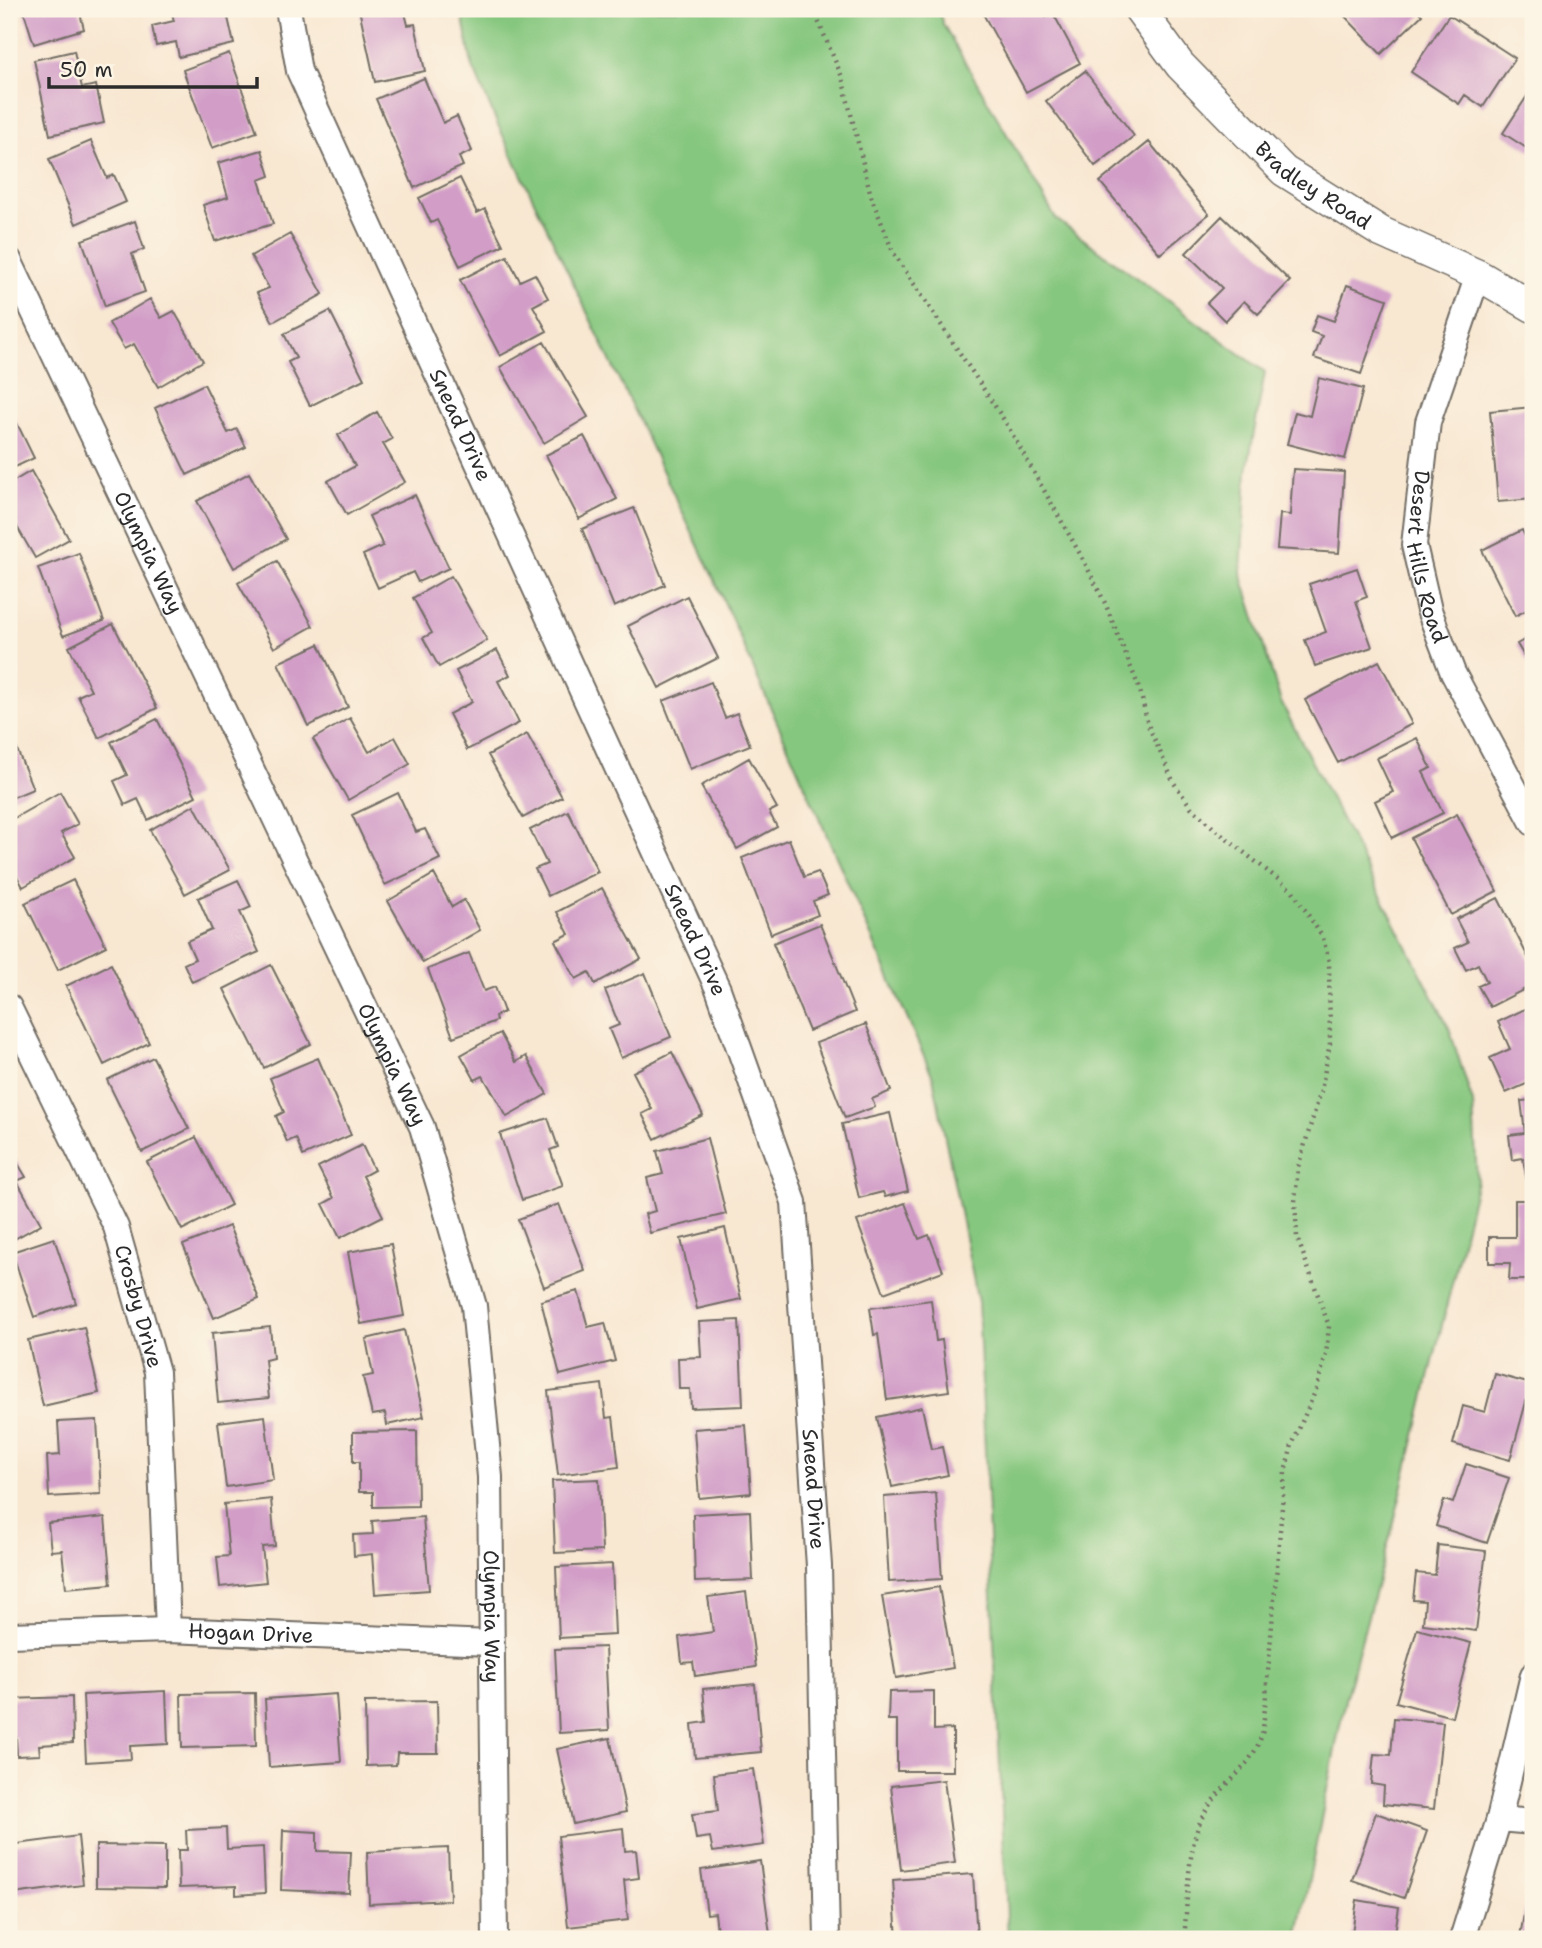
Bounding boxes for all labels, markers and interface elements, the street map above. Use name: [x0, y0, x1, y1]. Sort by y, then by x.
scale bar: [49, 46, 257, 90]
text: 50 m: [60, 56, 113, 84]
street label: Bradley Road: [1249, 135, 1377, 236]
street label: Snead Drive: [423, 364, 498, 486]
street label: Desert Hills Road: [1400, 469, 1454, 647]
street label: Olympia Way: [107, 486, 190, 619]
street label: Snead Drive: [658, 879, 733, 1000]
street label: Olympia Way: [351, 998, 433, 1130]
street label: Crosby Drive: [108, 1242, 169, 1371]
street label: Snead Drive: [796, 1428, 832, 1550]
street label: Olympia Way: [477, 1550, 506, 1683]
street label: Hogan Drive: [188, 1617, 314, 1650]

